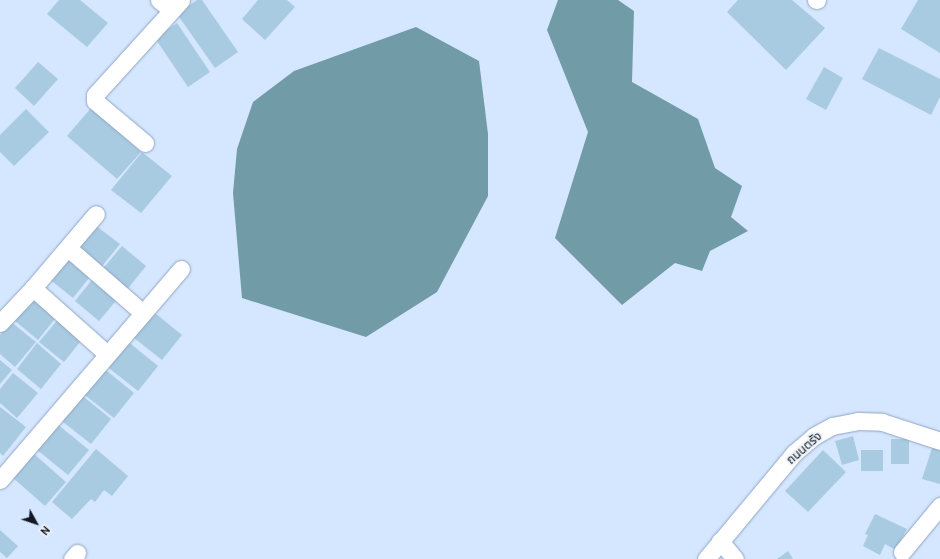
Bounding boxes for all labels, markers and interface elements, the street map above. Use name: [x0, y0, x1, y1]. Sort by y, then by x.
street label: ถนนตรัง: [783, 429, 825, 467]
north arrow: [16, 503, 56, 543]
text: N: [37, 523, 53, 538]

